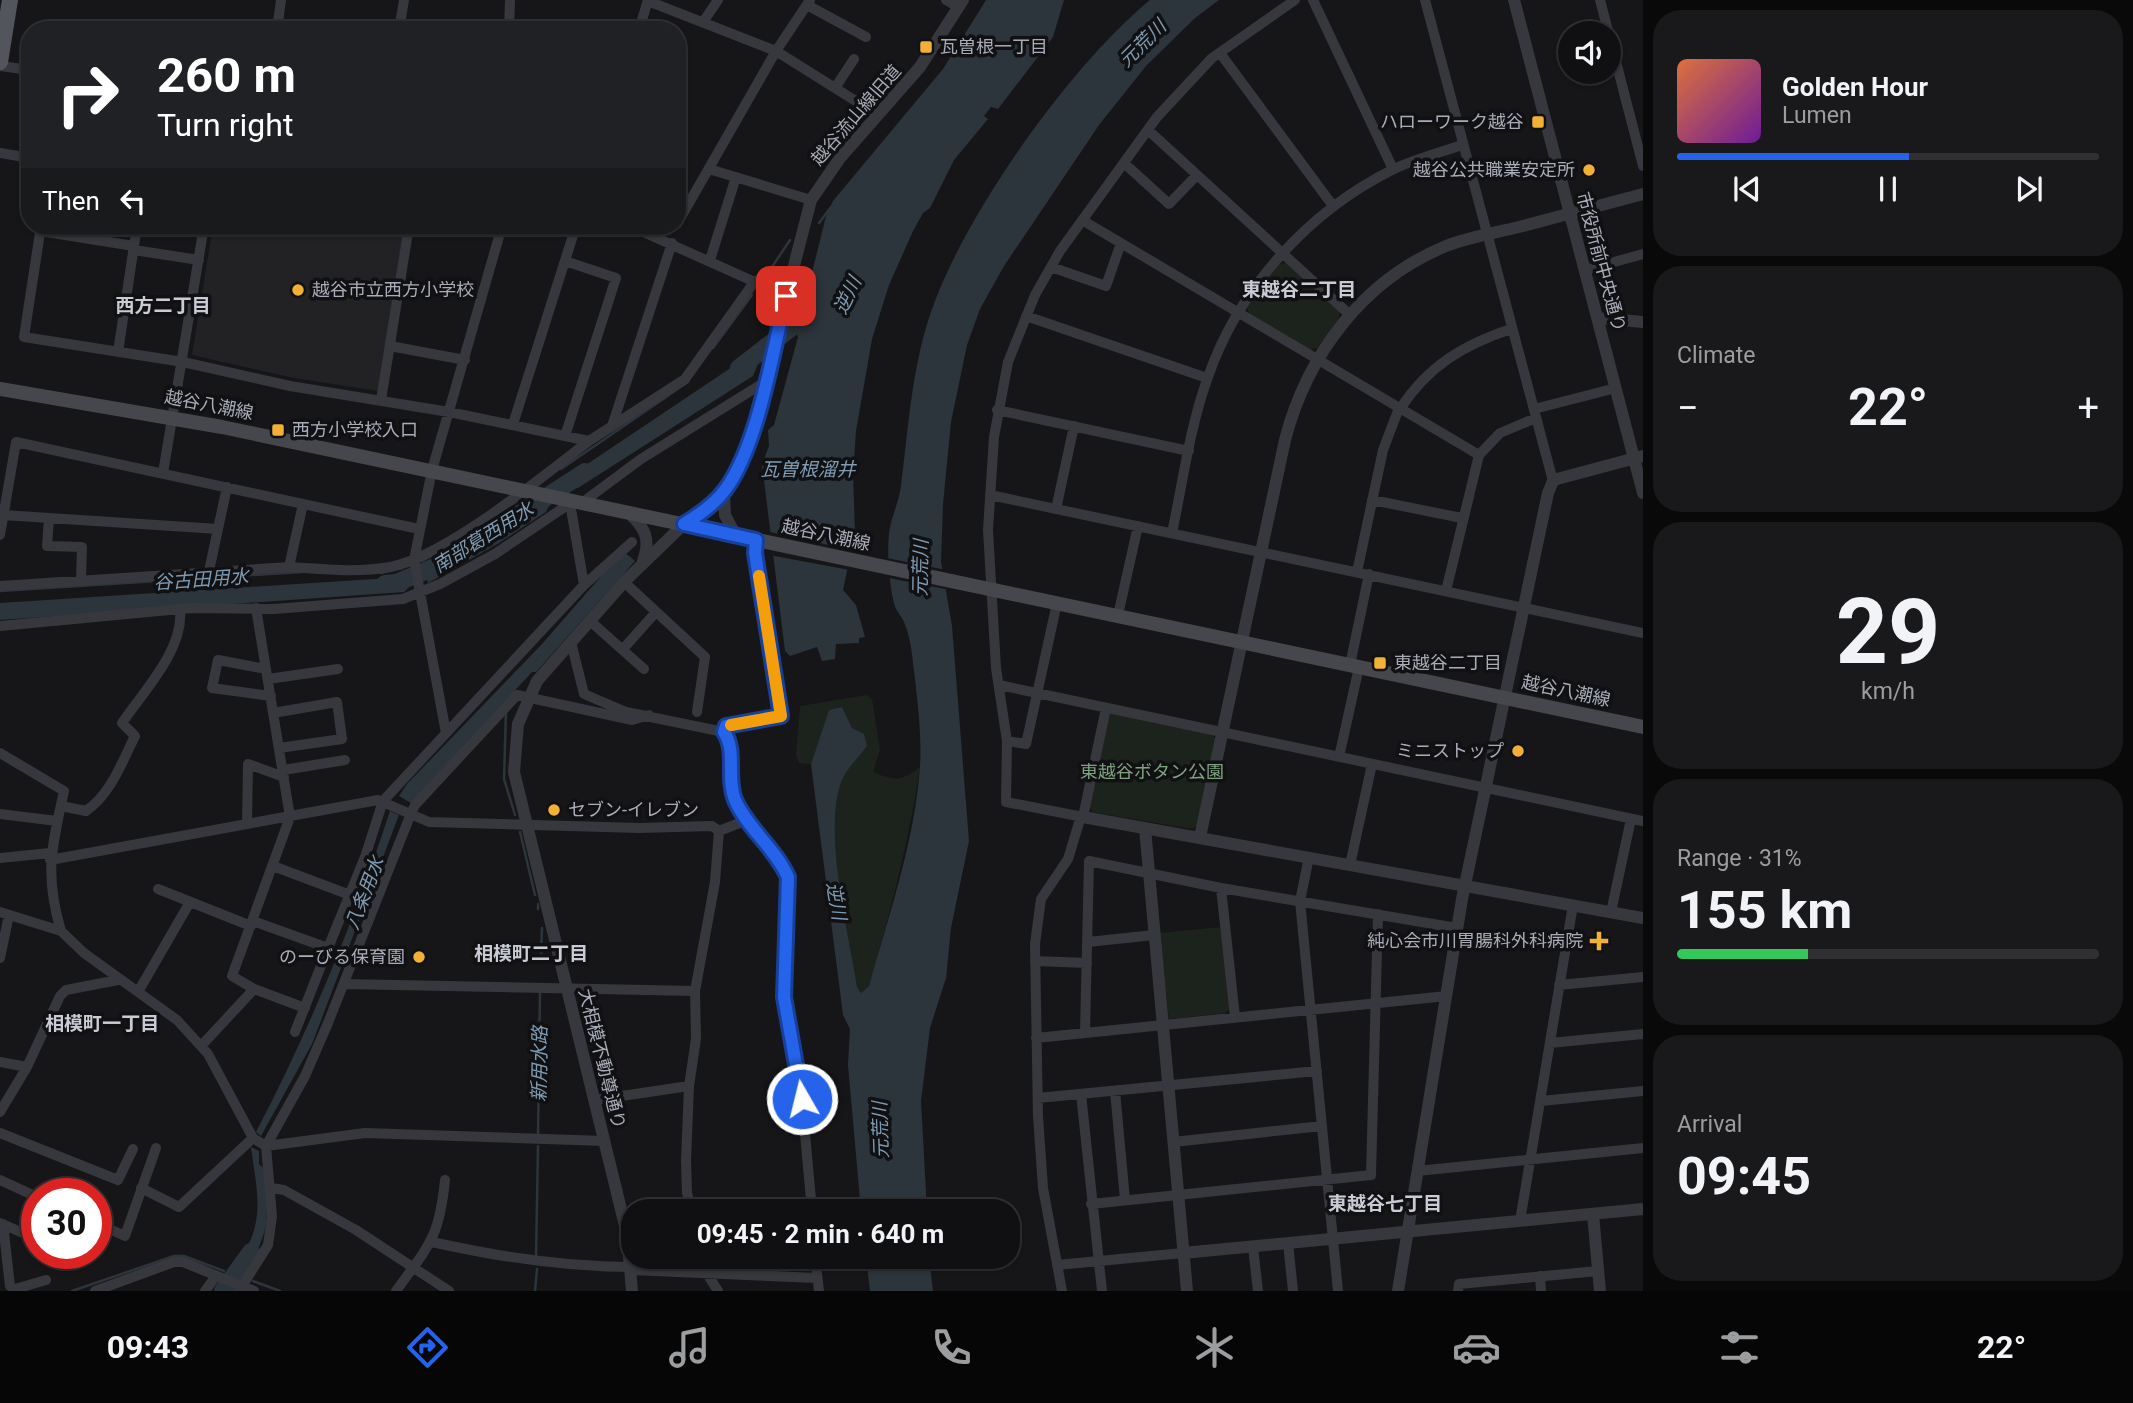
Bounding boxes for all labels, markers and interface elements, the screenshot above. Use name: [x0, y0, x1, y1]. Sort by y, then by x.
water label: 元荒川: [1114, 14, 1172, 72]
map controls: [1558, 21, 1621, 84]
button: sound: [1558, 21, 1621, 84]
place label: 瓦曽根一丁目: [940, 36, 1048, 57]
marker: 瓦曽根一丁目: [918, 39, 934, 55]
text: 260 m: [157, 47, 296, 104]
icon: right: [42, 49, 133, 140]
street label: 越谷流山線旧道: [806, 60, 905, 169]
text: Golden Hour: [1782, 72, 1928, 102]
text: Lumen: [1782, 102, 1852, 129]
text: Turn right: [157, 106, 293, 144]
place label: ハローワーク越谷: [1380, 111, 1524, 132]
marker: ハローワーク越谷: [1530, 114, 1546, 130]
place label: 越谷公共職業安定所: [1413, 159, 1575, 180]
marker: 越谷公共職業安定所: [1581, 162, 1597, 178]
icon: previous: [1728, 170, 1766, 208]
icon: pause: [1869, 170, 1907, 208]
icon: next: [2010, 170, 2048, 208]
icon: left: [114, 182, 152, 220]
text: Then: [42, 186, 100, 216]
street label: 市役所前中央通り: [1573, 190, 1630, 334]
pin: [756, 266, 816, 326]
water label: 逆川: [829, 271, 867, 317]
icon: arrive: [767, 277, 805, 315]
district label: 東越谷二丁目: [1242, 278, 1356, 301]
place label: 越谷市立西方小学校: [312, 279, 474, 300]
marker: 越谷市立西方小学校: [290, 282, 306, 298]
district label: 西方二丁目: [115, 294, 211, 317]
text: Climate: [1677, 342, 1756, 369]
text: 22°: [1848, 377, 1928, 438]
street label: 越谷八潮線: [163, 386, 255, 423]
text: −: [1677, 386, 1699, 430]
text: +: [2077, 386, 2099, 430]
place label: 西方小学校入口: [292, 419, 418, 440]
marker: 西方小学校入口: [270, 422, 286, 438]
water label: 瓦曽根溜井: [760, 458, 857, 481]
water label: 南部葛西用水: [429, 496, 539, 577]
street label: 越谷八潮線: [780, 515, 872, 554]
water label: 元荒川: [909, 537, 933, 597]
water label: 谷古田用水: [153, 565, 251, 594]
text: 29: [1836, 579, 1940, 685]
place label: 東越谷二丁目: [1394, 652, 1502, 673]
marker: 東越谷二丁目: [1372, 655, 1388, 671]
street label: 越谷八潮線: [1520, 671, 1612, 710]
text: km/h: [1861, 678, 1915, 705]
place label: ミニストップ: [1396, 740, 1504, 761]
marker: ミニストップ: [1510, 743, 1526, 759]
park label: 東越谷ボタン公園: [1080, 761, 1224, 782]
place label: セブン-イレブン: [568, 799, 699, 820]
marker: セブン-イレブン: [546, 802, 562, 818]
text: Range · 31%: [1677, 845, 1802, 872]
water label: 八条用水: [340, 852, 390, 933]
water label: 逆川: [822, 880, 851, 924]
text: 155 km: [1677, 880, 1852, 941]
place label: 純心会市川胃腸科外科病院: [1367, 930, 1583, 951]
marker: 純心会市川胃腸科外科病院: [1589, 931, 1609, 951]
district label: 相模町二丁目: [474, 942, 588, 965]
place label: のーびる保育園: [279, 946, 405, 967]
marker: のーびる保育園: [411, 949, 427, 965]
street label: 大相模不動尊通り: [575, 986, 630, 1131]
district label: 相模町一丁目: [45, 1012, 159, 1035]
water label: 新用水路: [527, 1024, 552, 1102]
position arrow: [765, 1062, 839, 1136]
water label: 元荒川: [868, 1099, 893, 1159]
text: Arrival: [1677, 1111, 1742, 1138]
text: 09:45: [1677, 1146, 1811, 1207]
speed limit sign: 30: [21, 1178, 112, 1269]
district label: 東越谷七丁目: [1328, 1192, 1442, 1215]
text: 09:45 · 2 min · 640 m: [697, 1219, 944, 1249]
icon: directions: [403, 1323, 452, 1372]
icon: music: [665, 1323, 714, 1372]
icon: phone: [927, 1323, 976, 1372]
icon: climate: [1190, 1323, 1239, 1372]
icon: car: [1452, 1323, 1501, 1372]
icon: filters: [1715, 1323, 1764, 1372]
text: 09:43: [107, 1328, 189, 1366]
text: 22°: [1977, 1328, 2026, 1366]

